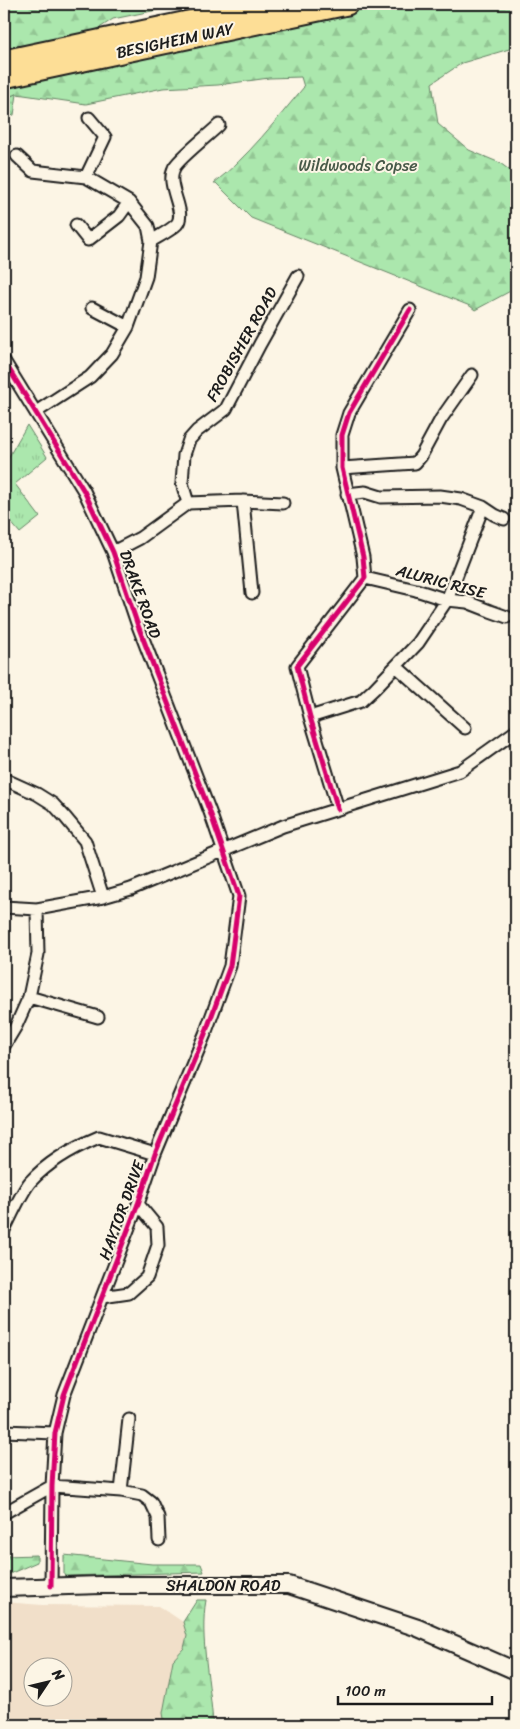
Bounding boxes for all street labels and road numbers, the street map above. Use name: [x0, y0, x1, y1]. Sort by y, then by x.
street label: BESIGHEIM WAY: [114, 14, 238, 67]
street label: FROBISHER ROAD: [198, 281, 285, 407]
street label: DRAKE ROAD: [111, 546, 170, 643]
street label: ALURIC RISE: [392, 555, 490, 608]
street label: HAYTOR DRIVE: [90, 1155, 153, 1264]
street label: SHALDON ROAD: [166, 1571, 281, 1600]

